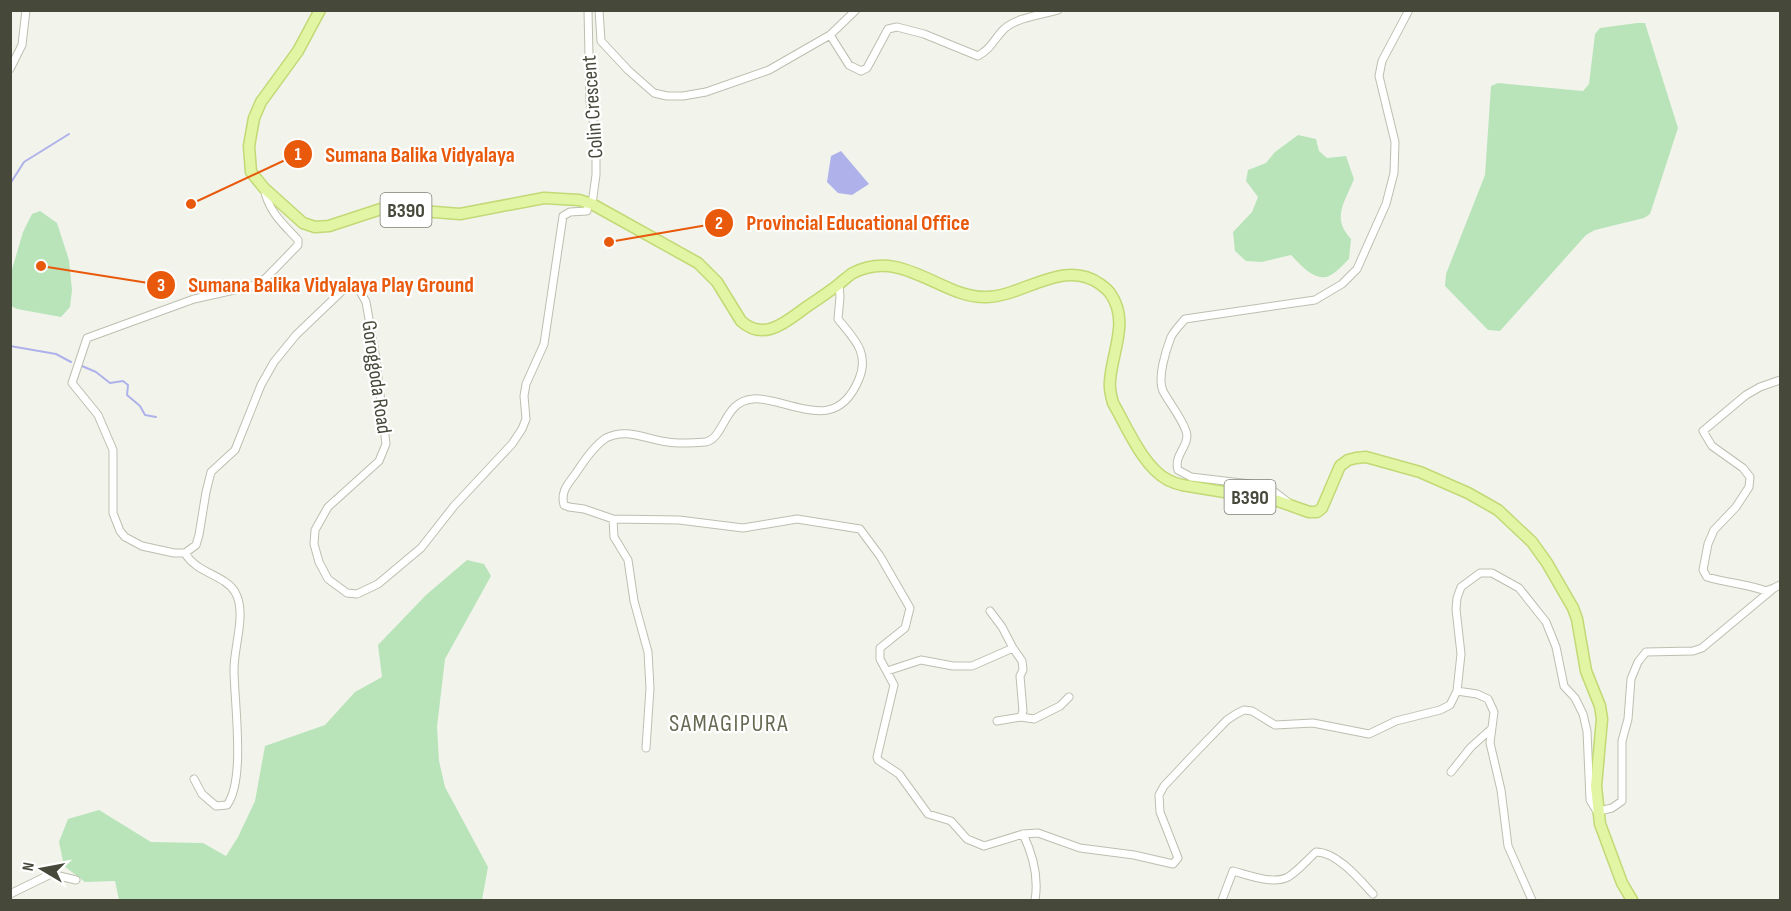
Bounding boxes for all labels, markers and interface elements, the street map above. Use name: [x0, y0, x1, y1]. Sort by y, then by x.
street label: Colin Crescent: [576, 55, 609, 159]
callout: Sumana Balika Vidyalaya: [283, 134, 526, 174]
text: Sumana Balika Vidyalaya: [325, 142, 515, 169]
text: 1: [294, 144, 302, 165]
road number: B390: [380, 193, 432, 227]
callout: Provincial Educational Office: [704, 203, 982, 243]
text: Provincial Educational Office: [746, 210, 970, 237]
text: 2: [715, 213, 723, 234]
callout: Sumana Balika Vidyalaya Play Ground: [146, 265, 485, 305]
text: Sumana Balika Vidyalaya Play Ground: [188, 272, 474, 299]
text: 3: [157, 275, 165, 296]
street label: Goroggoda Road: [356, 319, 397, 435]
road number: B390: [1224, 480, 1276, 514]
district label: SAMAGIPURA: [669, 709, 789, 738]
north arrow: [12, 839, 72, 899]
text: N: [19, 861, 39, 873]

